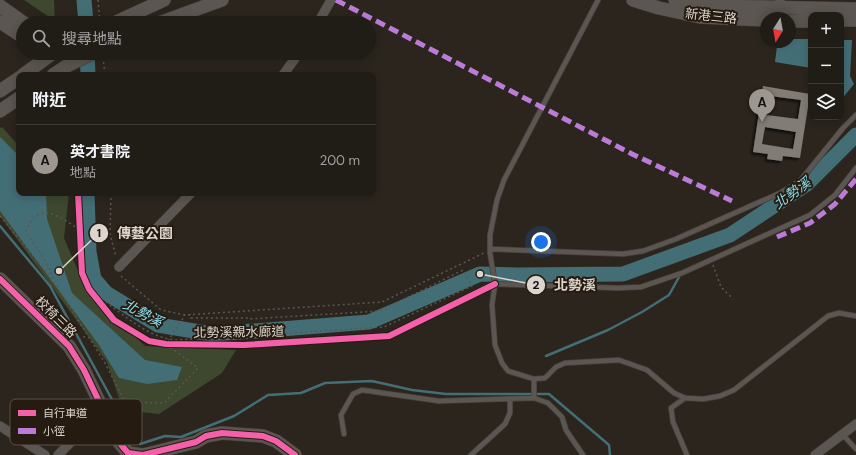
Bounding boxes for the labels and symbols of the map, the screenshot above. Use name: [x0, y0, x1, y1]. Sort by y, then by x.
street label: 新港三路: [684, 5, 738, 27]
north arrow: [760, 12, 796, 48]
pin: A: [749, 89, 775, 122]
water label: 北勢溪: [770, 172, 816, 213]
callout: 傳藝公園: [89, 220, 181, 246]
text: 傳藝公園: [117, 224, 173, 242]
text: 1: [97, 225, 101, 241]
your location: [531, 232, 551, 252]
callout: 北勢溪: [526, 272, 604, 298]
text: 北勢溪: [554, 276, 596, 294]
text: 2: [533, 277, 540, 293]
street label: 校椅三路: [32, 293, 80, 341]
water label: 北勢溪: [120, 295, 168, 332]
street label: 北勢溪親水廊道: [193, 323, 285, 341]
legend: [10, 399, 142, 445]
text: 自行車道: [43, 406, 87, 420]
text: 小徑: [43, 424, 65, 438]

